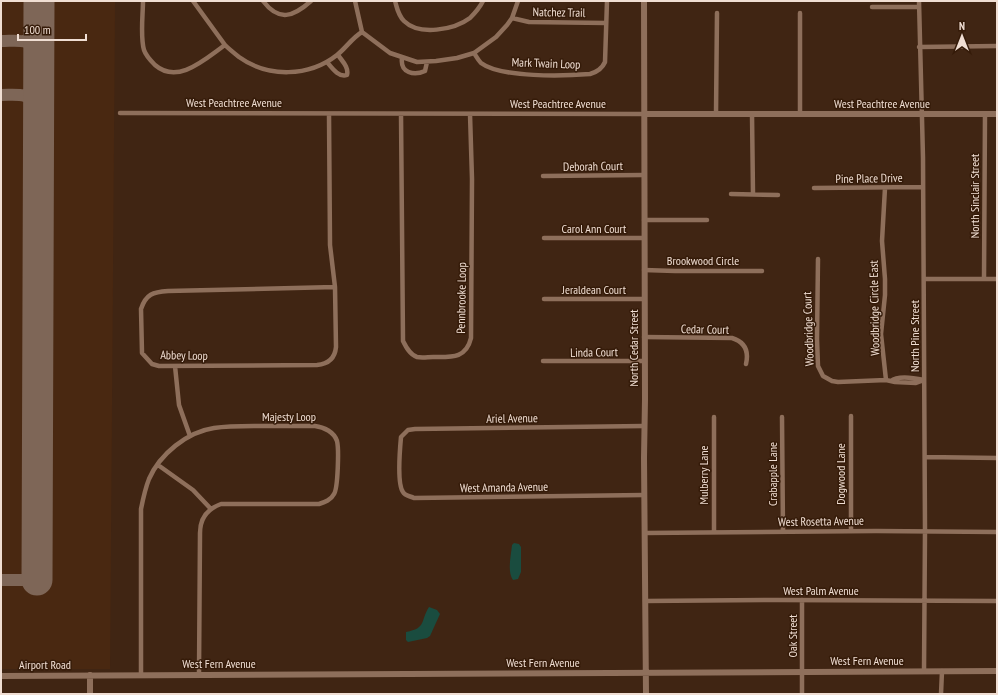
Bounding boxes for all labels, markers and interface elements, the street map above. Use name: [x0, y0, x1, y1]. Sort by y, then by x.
street label: Natchez Trail: [532, 4, 586, 20]
scale bar: [18, 16, 86, 42]
north arrow: [942, 16, 982, 56]
text: N: [959, 19, 965, 33]
text: 100 m: [24, 22, 51, 37]
street label: Mark Twain Loop: [511, 54, 581, 72]
street label: West Peachtree Avenue: [186, 95, 282, 110]
street label: West Peachtree Avenue: [510, 96, 606, 111]
street label: West Peachtree Avenue: [834, 96, 930, 111]
street label: North Sinclair Street: [967, 153, 982, 238]
street label: Deborah Court: [563, 158, 624, 174]
street label: Pine Place Drive: [835, 170, 903, 186]
street label: Carol Ann Court: [562, 221, 627, 236]
street label: Brookwood Circle: [667, 253, 739, 268]
street label: Woodbridge Circle East: [866, 259, 882, 356]
street label: Pennbrooke Loop: [453, 262, 469, 334]
street label: Jeraldean Court: [561, 282, 627, 297]
street label: Woodbridge Court: [799, 291, 817, 367]
street label: North Pine Street: [907, 299, 922, 372]
street label: North Cedar Street: [626, 309, 641, 387]
street label: Cedar Court: [681, 321, 730, 337]
street label: Linda Court: [570, 344, 619, 360]
street label: Abbey Loop: [160, 347, 208, 363]
street label: Majesty Loop: [262, 409, 316, 424]
street label: Ariel Avenue: [486, 410, 538, 426]
street label: Crabapple Lane: [765, 442, 780, 506]
street label: Dogwood Lane: [833, 443, 848, 505]
street label: Mulberry Lane: [696, 445, 711, 504]
street label: West Amanda Avenue: [460, 479, 548, 495]
street label: West Rosetta Avenue: [778, 513, 864, 529]
street label: West Palm Avenue: [783, 583, 859, 598]
street label: Oak Street: [785, 614, 800, 658]
street label: West Fern Avenue: [830, 653, 904, 668]
street label: West Fern Avenue: [506, 655, 580, 670]
street label: West Fern Avenue: [182, 656, 256, 671]
street label: Airport Road: [19, 657, 71, 672]

